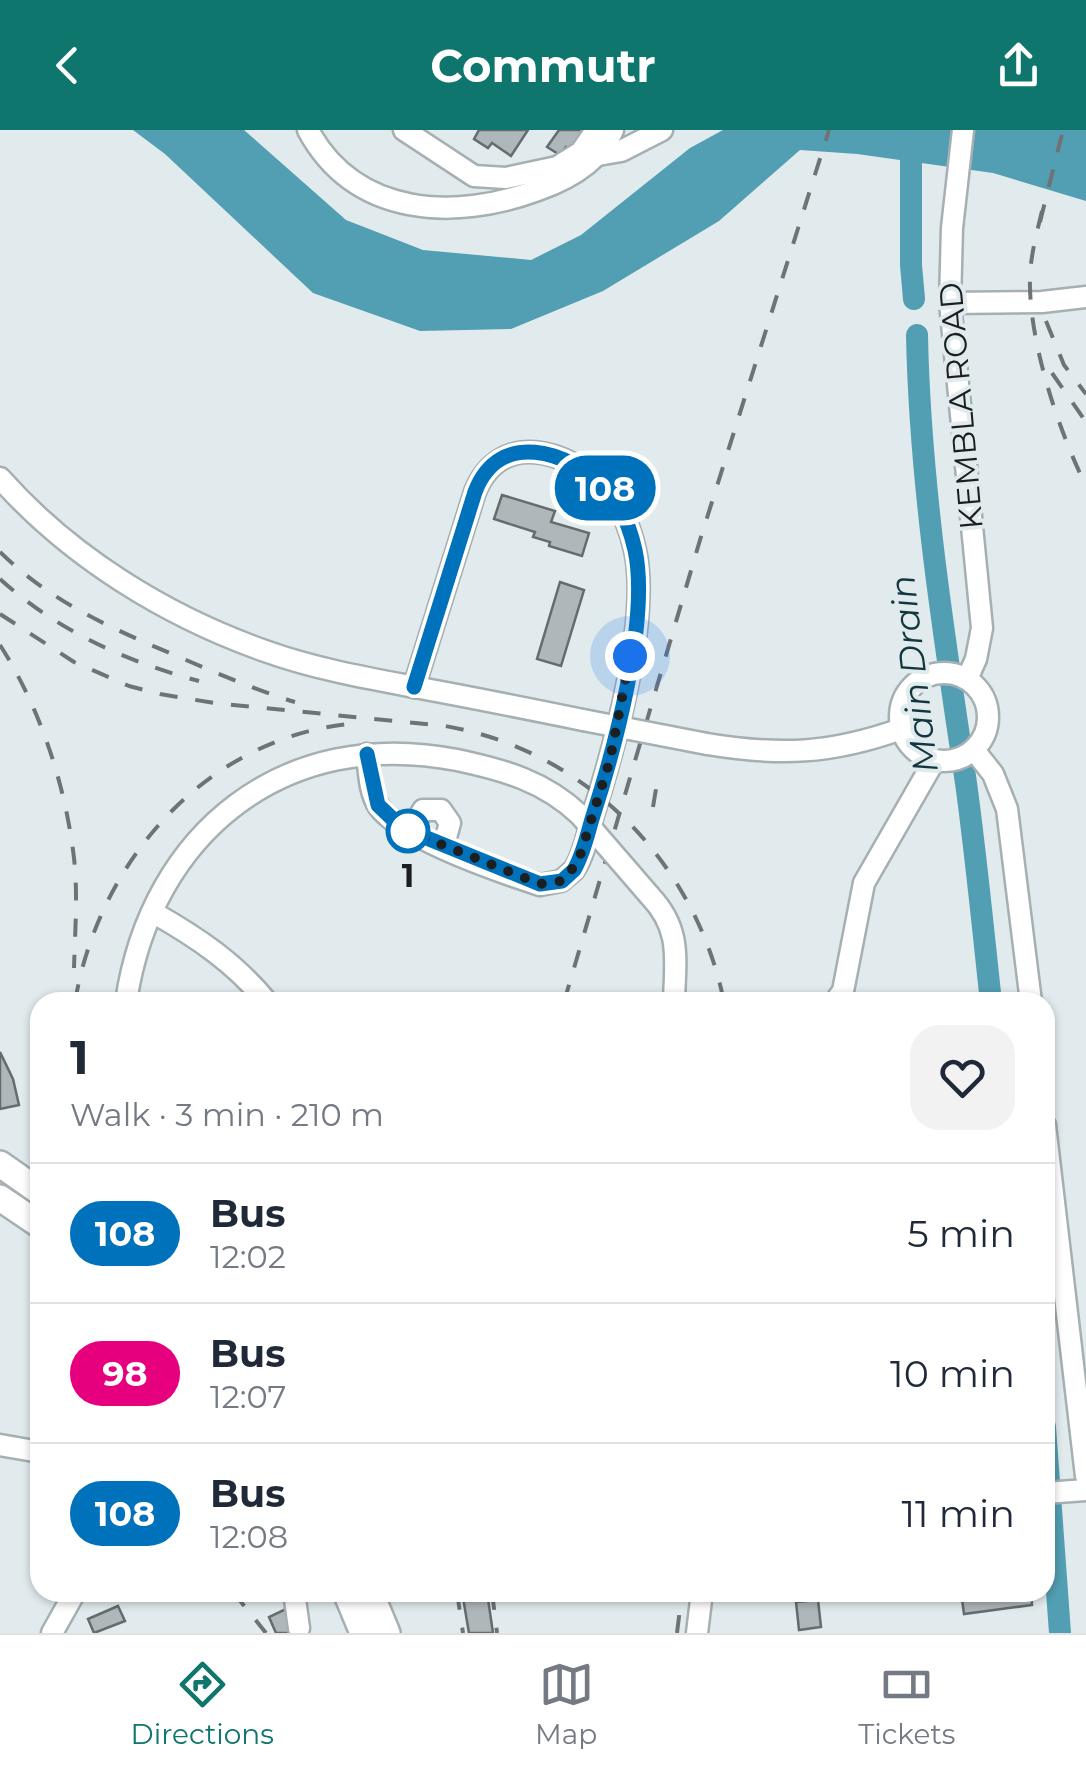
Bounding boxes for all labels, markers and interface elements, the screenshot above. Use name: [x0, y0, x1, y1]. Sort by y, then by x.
icon: back: [40, 38, 95, 93]
text: Commutr: [430, 38, 656, 93]
icon: share: [991, 38, 1046, 93]
street label: KEMBLA ROAD: [930, 281, 991, 531]
line badge: 108: [548, 456, 662, 520]
text: 108: [575, 467, 635, 510]
water label: Main Drain: [880, 573, 947, 775]
your location: [605, 631, 655, 681]
marker: 1: [387, 810, 429, 852]
place label: 1: [402, 856, 414, 895]
button: heart: [910, 1025, 1015, 1130]
text: 1: [70, 1028, 89, 1086]
text: Walk · 3 min · 210 m: [70, 1095, 384, 1134]
text: Bus: [210, 1190, 285, 1237]
text: 5 min: [907, 1210, 1015, 1257]
text: 108: [95, 1212, 155, 1255]
text: 12:02: [210, 1237, 286, 1276]
text: Bus: [210, 1330, 285, 1377]
text: 10 min: [890, 1350, 1015, 1397]
text: 98: [102, 1352, 148, 1395]
text: 12:07: [210, 1377, 286, 1416]
text: Bus: [210, 1470, 285, 1517]
text: 11 min: [901, 1490, 1015, 1537]
text: 108: [95, 1492, 155, 1535]
text: 12:08: [210, 1517, 288, 1556]
tab: Directions: [131, 1657, 274, 1751]
tab: Map: [535, 1657, 597, 1751]
tab: Tickets: [858, 1657, 955, 1751]

